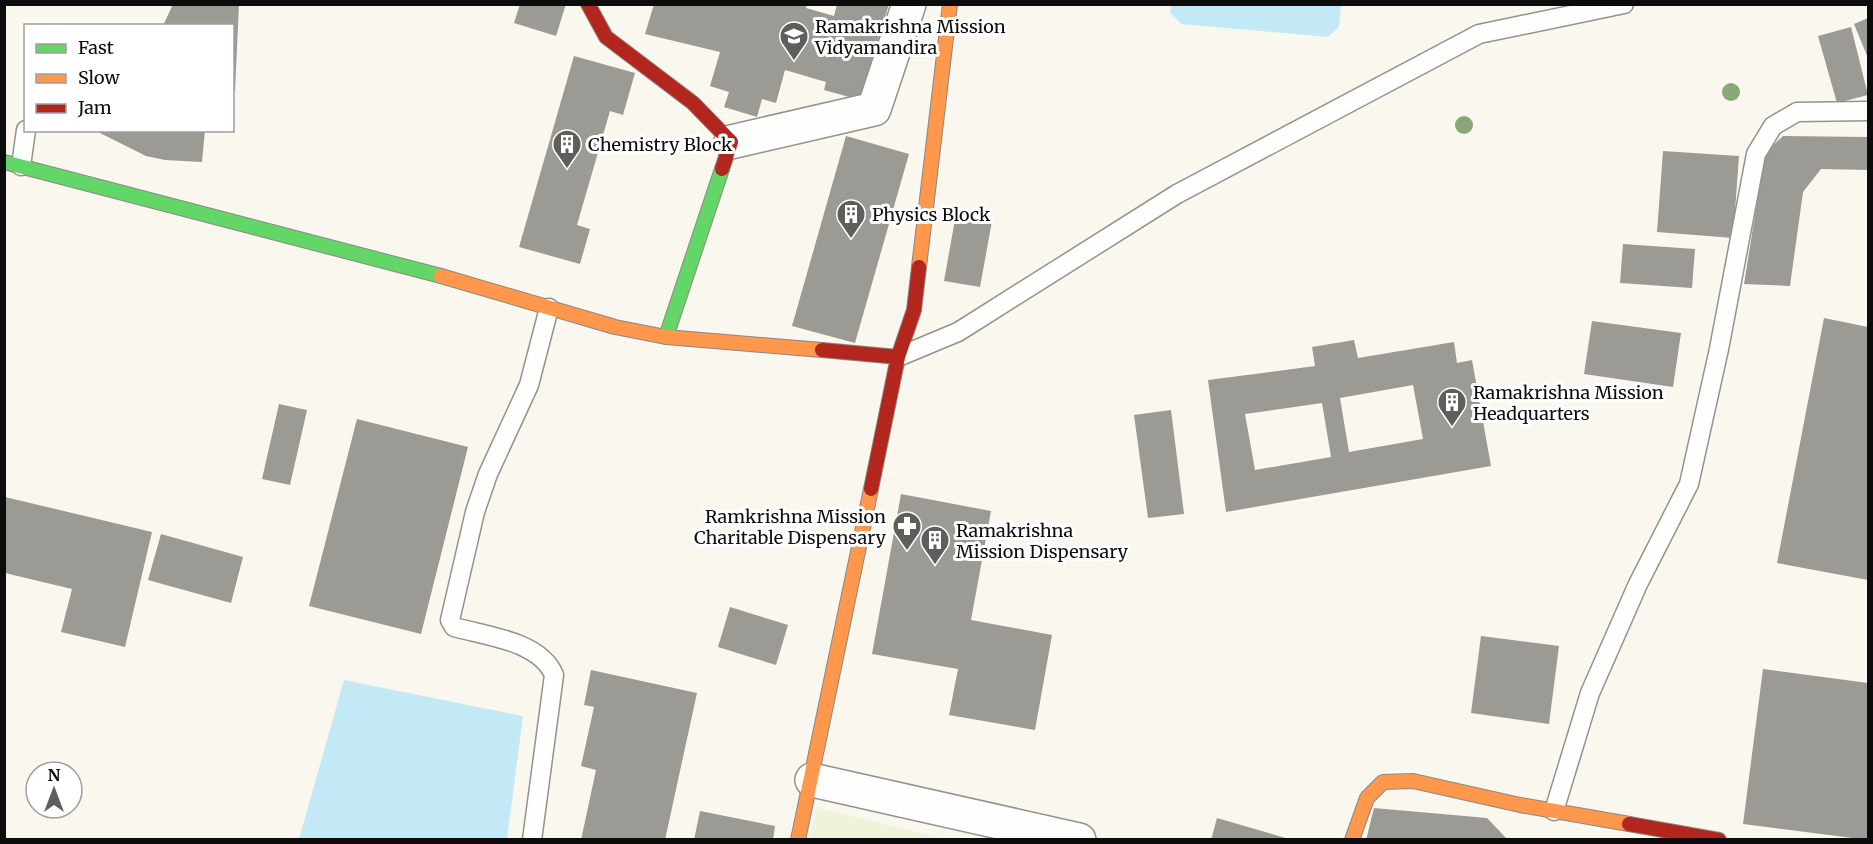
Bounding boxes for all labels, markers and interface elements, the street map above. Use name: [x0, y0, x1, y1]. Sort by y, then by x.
place label: Ramakrishna Mission Vidyamandira: [814, 15, 1006, 59]
school or university icon: Ramakrishna Mission Vidyamandira: [778, 20, 810, 62]
legend: [24, 24, 234, 132]
text: Fast: [78, 36, 114, 59]
text: Slow: [78, 66, 121, 89]
text: Jam: [77, 96, 112, 119]
building icon: Chemistry Block: [551, 128, 583, 170]
place label: Chemistry Block: [588, 133, 733, 156]
building icon: Physics Block: [835, 198, 867, 240]
place label: Physics Block: [872, 203, 991, 226]
place label: Ramakrishna Mission Headquarters: [1473, 381, 1664, 425]
building icon: Ramakrishna Mission Headquarters: [1436, 386, 1468, 428]
place label: Ramkrishna Mission Charitable Dispensary: [694, 505, 887, 549]
pharmacy icon: Ramkrishna Mission Charitable Dispensary: [891, 510, 923, 552]
place label: Ramakrishna Mission Dispensary: [956, 519, 1129, 563]
building icon: Ramakrishna Mission Dispensary: [919, 524, 951, 566]
north arrow: [24, 760, 84, 820]
text: N: [48, 765, 61, 785]

